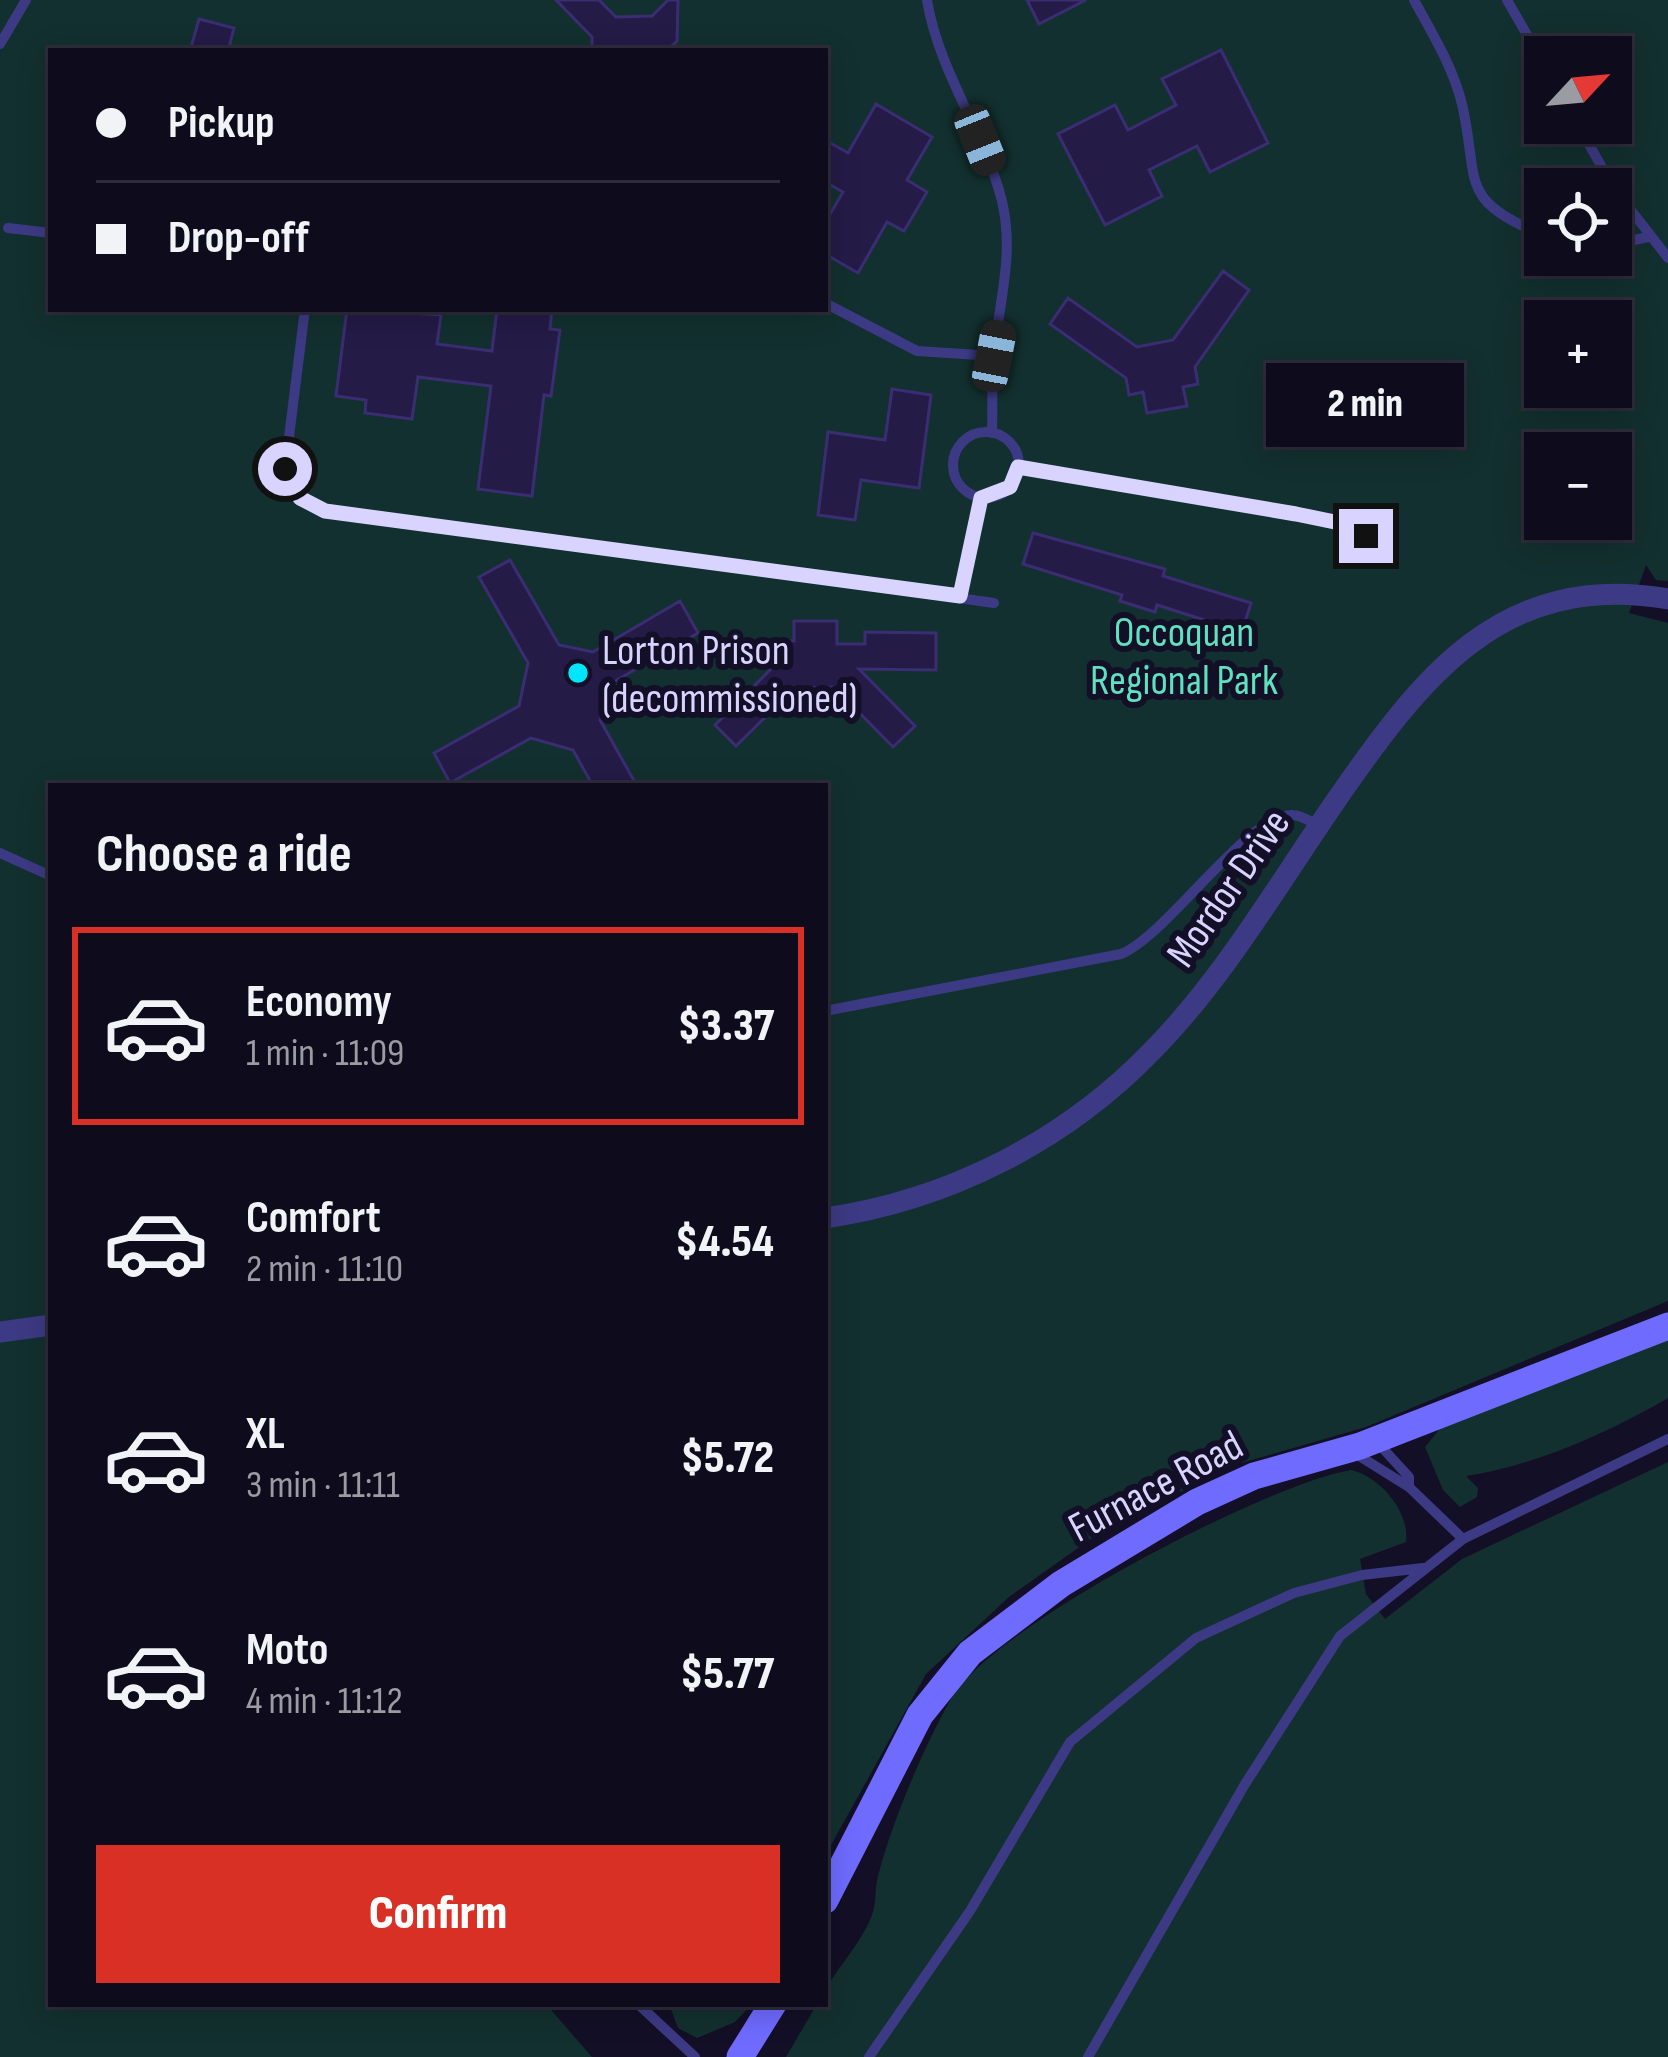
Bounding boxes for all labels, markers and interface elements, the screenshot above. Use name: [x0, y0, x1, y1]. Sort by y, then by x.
north arrow: [1524, 36, 1632, 144]
map controls: [1524, 36, 1632, 540]
text: Pickup: [168, 96, 275, 151]
car: [950, 100, 1010, 180]
button: locate: [1524, 168, 1632, 276]
text: Drop-off: [168, 211, 309, 266]
button: +: [1524, 300, 1632, 408]
car: [969, 317, 1019, 395]
callout: 2 min: [1267, 362, 1465, 446]
text: 2 min: [1327, 381, 1403, 428]
button: −: [1524, 432, 1632, 540]
route start: [258, 442, 312, 496]
route end: [1339, 509, 1393, 563]
park label: Occoquan Regional Park: [1090, 608, 1278, 707]
place label: Lorton Prison (decommissioned): [602, 626, 858, 725]
marker: Lorton Prison (decommissioned): [565, 660, 591, 686]
street label: Mordor Drive: [1156, 800, 1302, 977]
text: Choose a ride: [96, 822, 352, 887]
icon: car: [102, 972, 210, 1080]
text: Economy: [246, 975, 392, 1030]
text: $3.37: [678, 999, 774, 1054]
text: 1 min · 11:09: [246, 1030, 404, 1077]
icon: car: [102, 1188, 210, 1296]
text: Comfort: [246, 1191, 381, 1246]
text: $4.54: [675, 1215, 774, 1270]
text: 2 min · 11:10: [246, 1246, 403, 1293]
icon: car: [102, 1404, 210, 1512]
text: XL: [246, 1407, 285, 1462]
street label: Furnace Road: [1060, 1420, 1252, 1554]
text: $5.72: [681, 1431, 774, 1486]
text: 3 min · 11:11: [246, 1462, 400, 1509]
icon: car: [102, 1620, 210, 1728]
text: Moto: [246, 1623, 328, 1678]
text: $5.77: [680, 1647, 774, 1702]
text: 4 min · 11:12: [246, 1678, 402, 1725]
button: Confirm: [96, 1845, 780, 1983]

